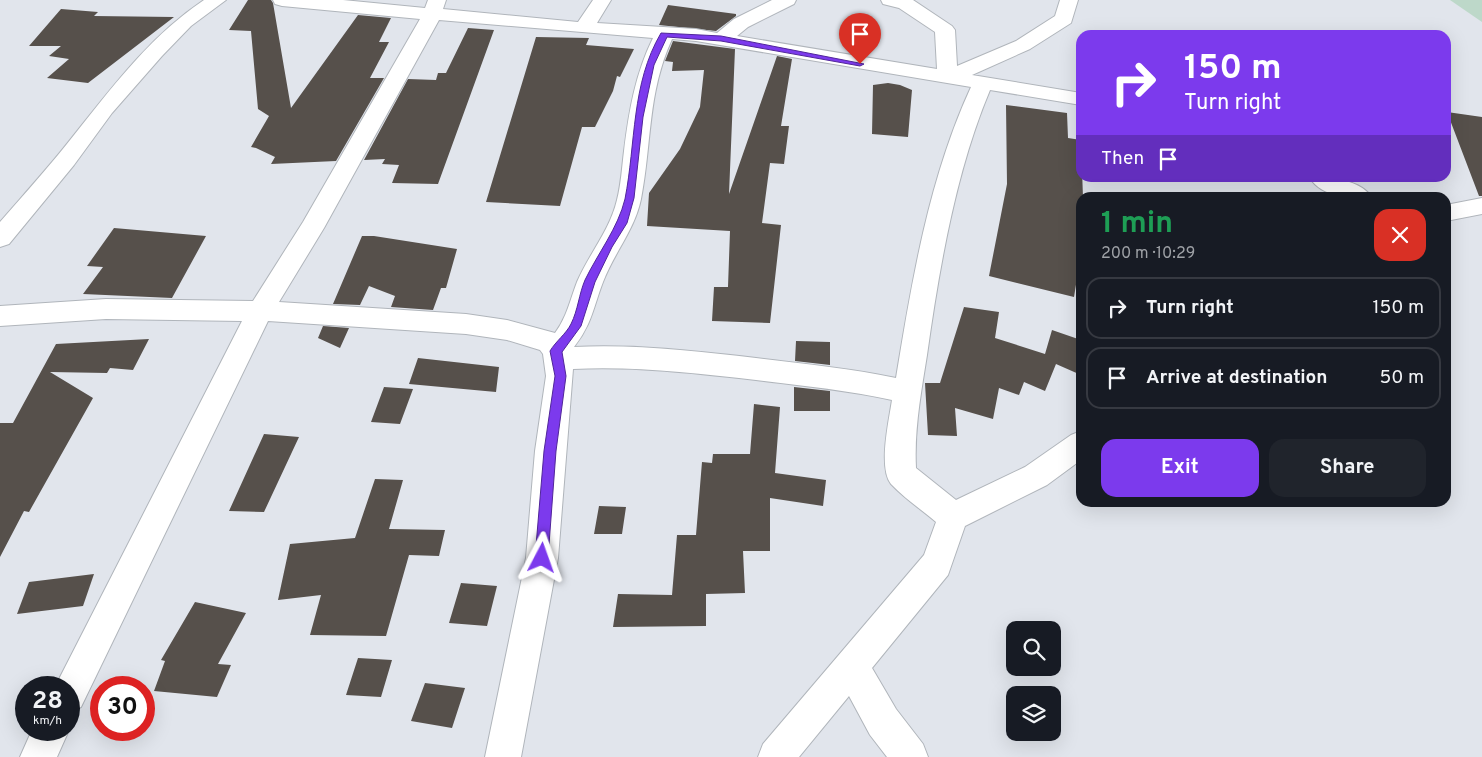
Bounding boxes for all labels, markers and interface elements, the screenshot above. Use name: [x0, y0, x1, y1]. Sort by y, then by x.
pin: [839, 13, 881, 64]
icon: arrive: [846, 20, 874, 48]
text: 150 m: [1184, 47, 1282, 91]
icon: right: [1101, 50, 1166, 115]
text: Turn right: [1184, 90, 1281, 117]
icon: arrive: [1154, 145, 1182, 173]
text: Then: [1101, 147, 1144, 171]
text: 1 min: [1101, 206, 1173, 243]
button: close: [1374, 209, 1426, 261]
text: 200 m · 10:29: [1101, 244, 1195, 264]
icon: right: [1103, 294, 1131, 322]
text: Turn right: [1146, 296, 1234, 320]
text: 150 m: [1372, 296, 1424, 320]
icon: arrive: [1103, 364, 1131, 392]
text: Arrive at destination: [1146, 366, 1327, 390]
text: 50 m: [1379, 366, 1424, 390]
button: Exit: [1101, 439, 1259, 497]
button: Share: [1269, 439, 1426, 497]
position arrow: [515, 531, 567, 583]
map controls: [1006, 621, 1061, 741]
button: search: [1006, 621, 1061, 676]
speed limit sign: 30: [90, 676, 155, 741]
text: 28: [32, 686, 63, 718]
button: layers: [1006, 686, 1061, 741]
text: km/h: [33, 713, 62, 729]

